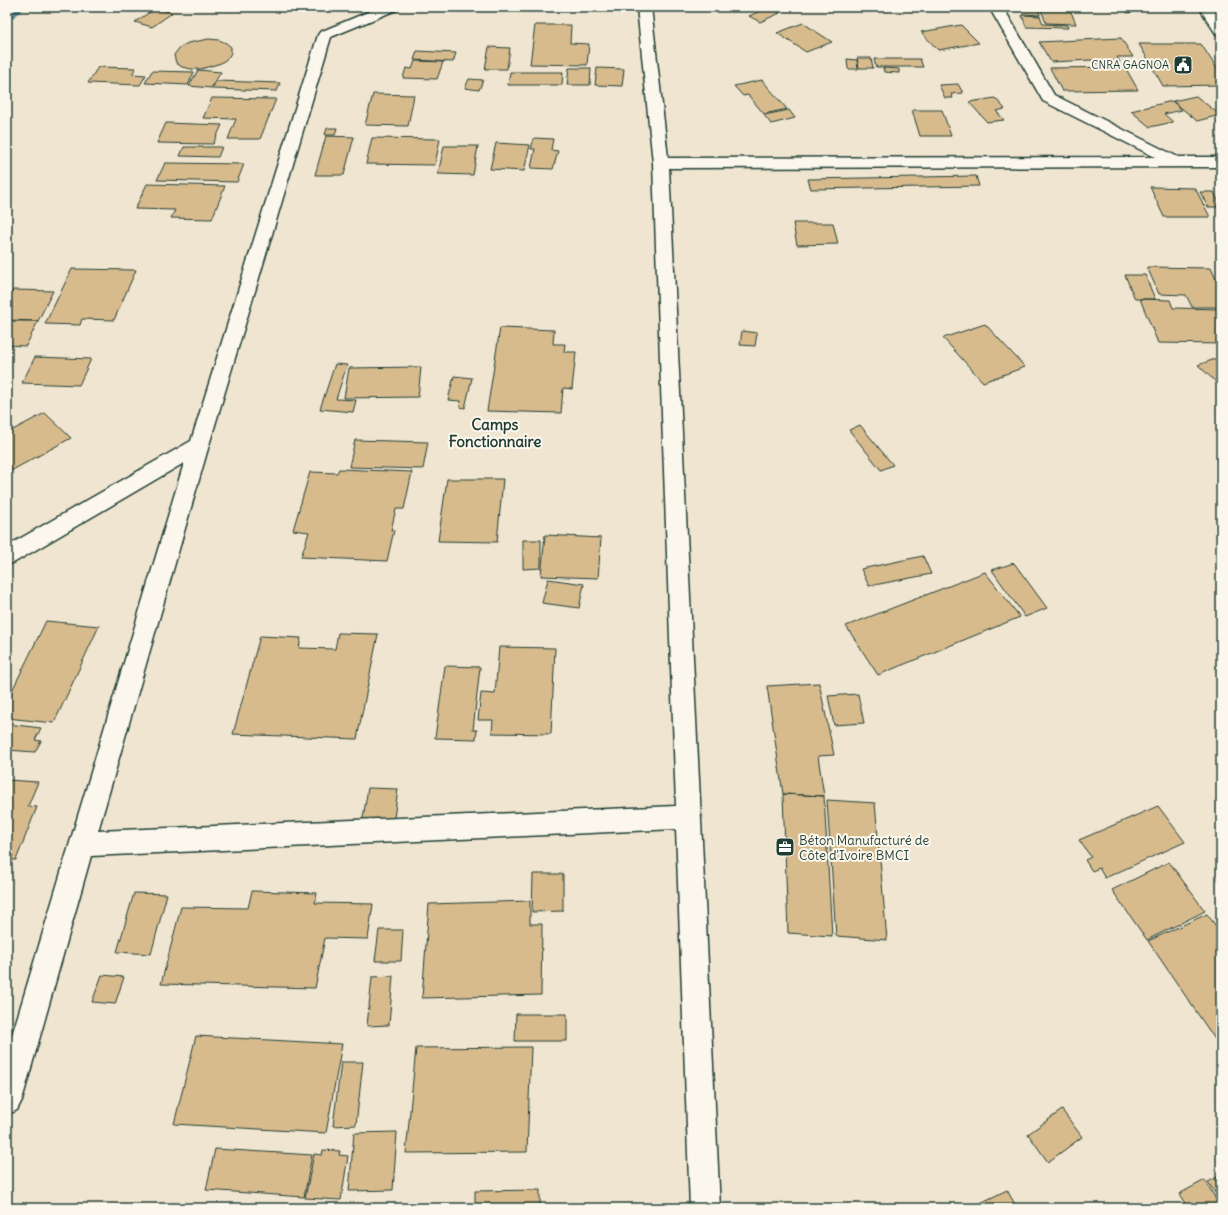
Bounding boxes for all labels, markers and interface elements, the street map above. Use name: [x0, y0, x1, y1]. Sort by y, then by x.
public building icon: CNRA GAGNOA: [1172, 54, 1194, 76]
place label: CNRA GAGNOA: [1091, 58, 1169, 72]
district label: Camps Fonctionnaire: [449, 415, 541, 451]
place label: Béton Manufacturé de Côte d'Ivoire BMCI: [799, 832, 929, 864]
office icon: Béton Manufacturé de Côte d'Ivoire BMCI: [774, 836, 796, 858]

